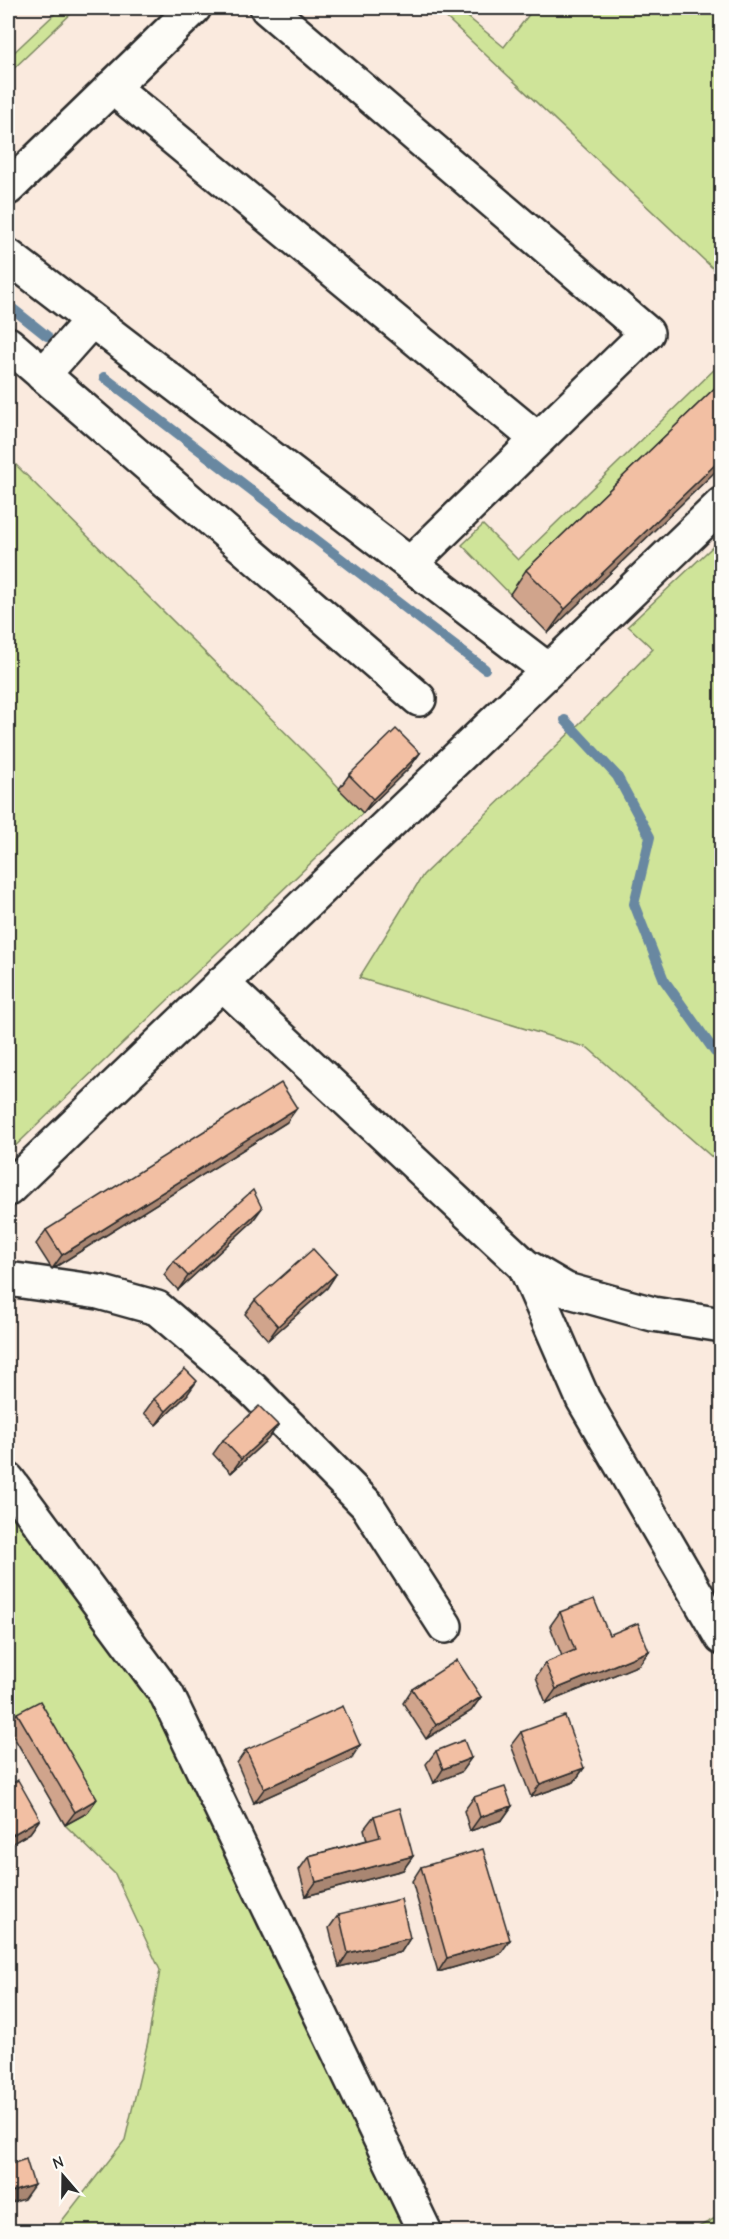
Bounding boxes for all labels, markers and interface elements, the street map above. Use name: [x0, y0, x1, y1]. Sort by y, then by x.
north arrow: [33, 2146, 93, 2206]
text: N: [50, 2153, 66, 2173]

